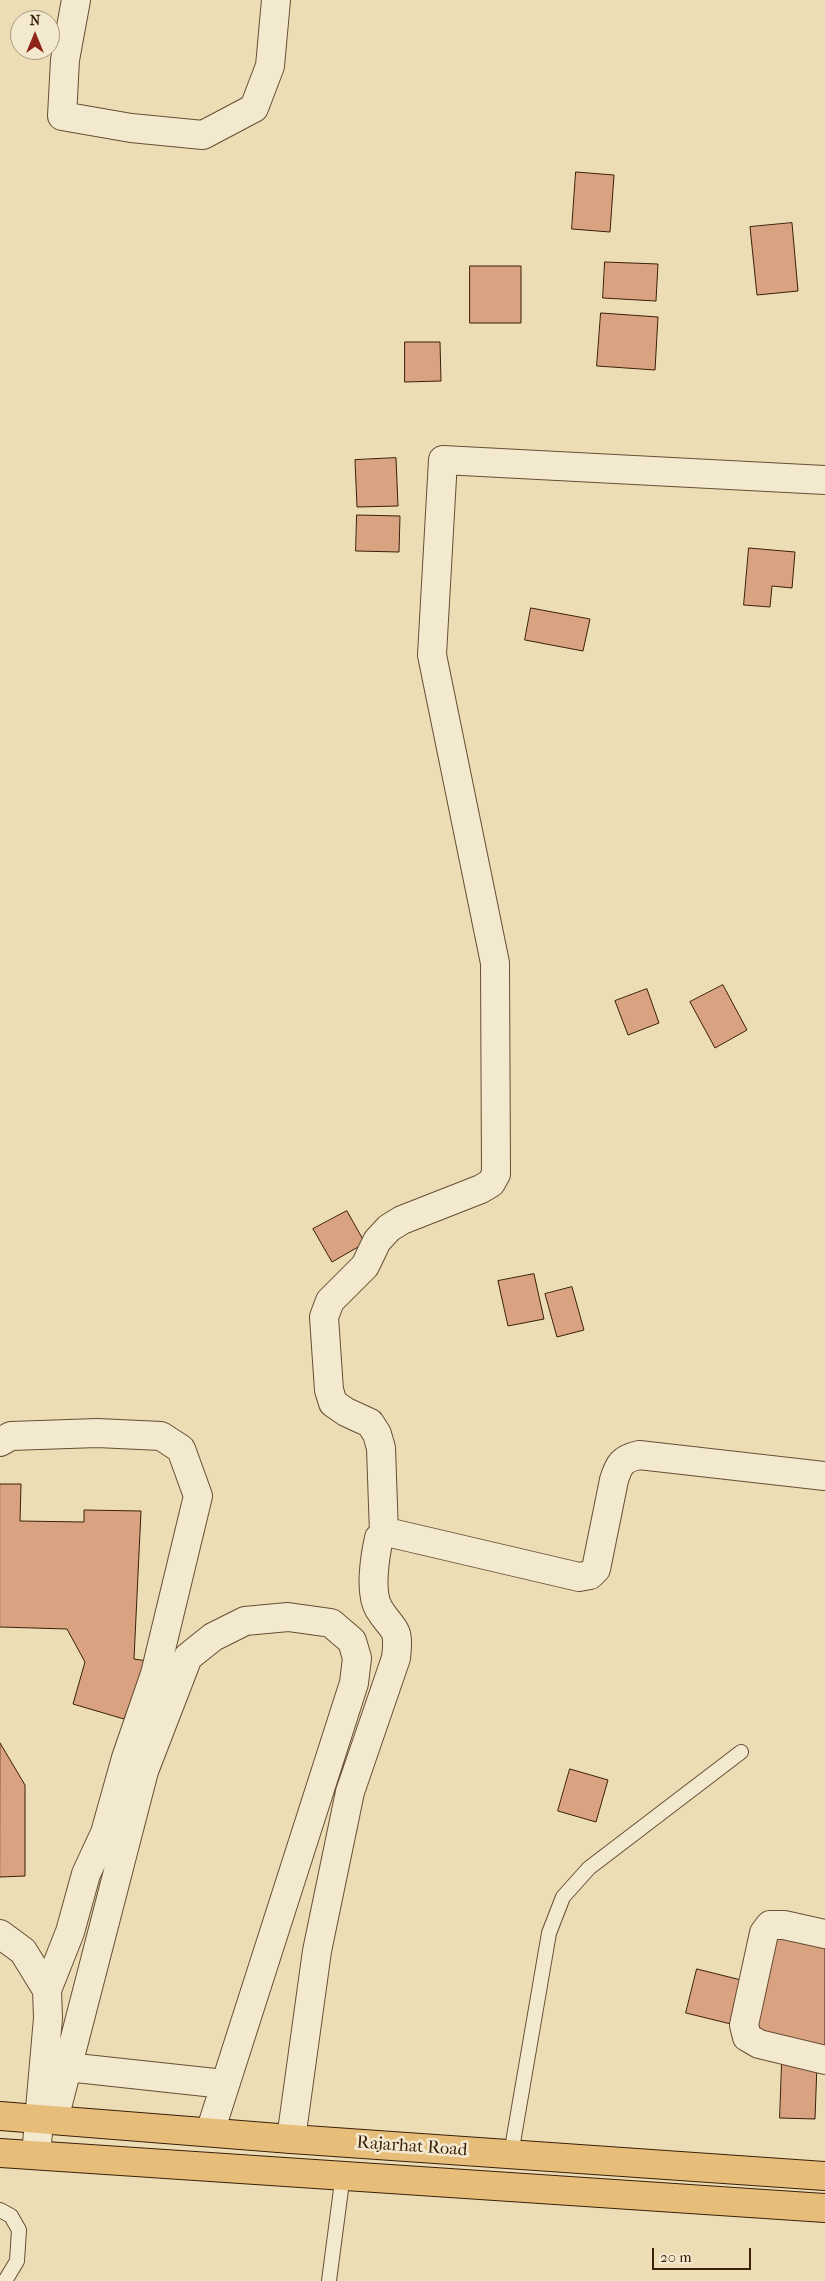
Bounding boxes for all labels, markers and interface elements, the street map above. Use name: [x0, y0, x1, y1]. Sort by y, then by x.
north arrow: [10, 10, 60, 60]
text: N: [30, 12, 40, 29]
street label: Rajarhat Road: [356, 2132, 468, 2162]
scale bar: [655, 2238, 754, 2270]
text: 20 m: [660, 2248, 692, 2266]

